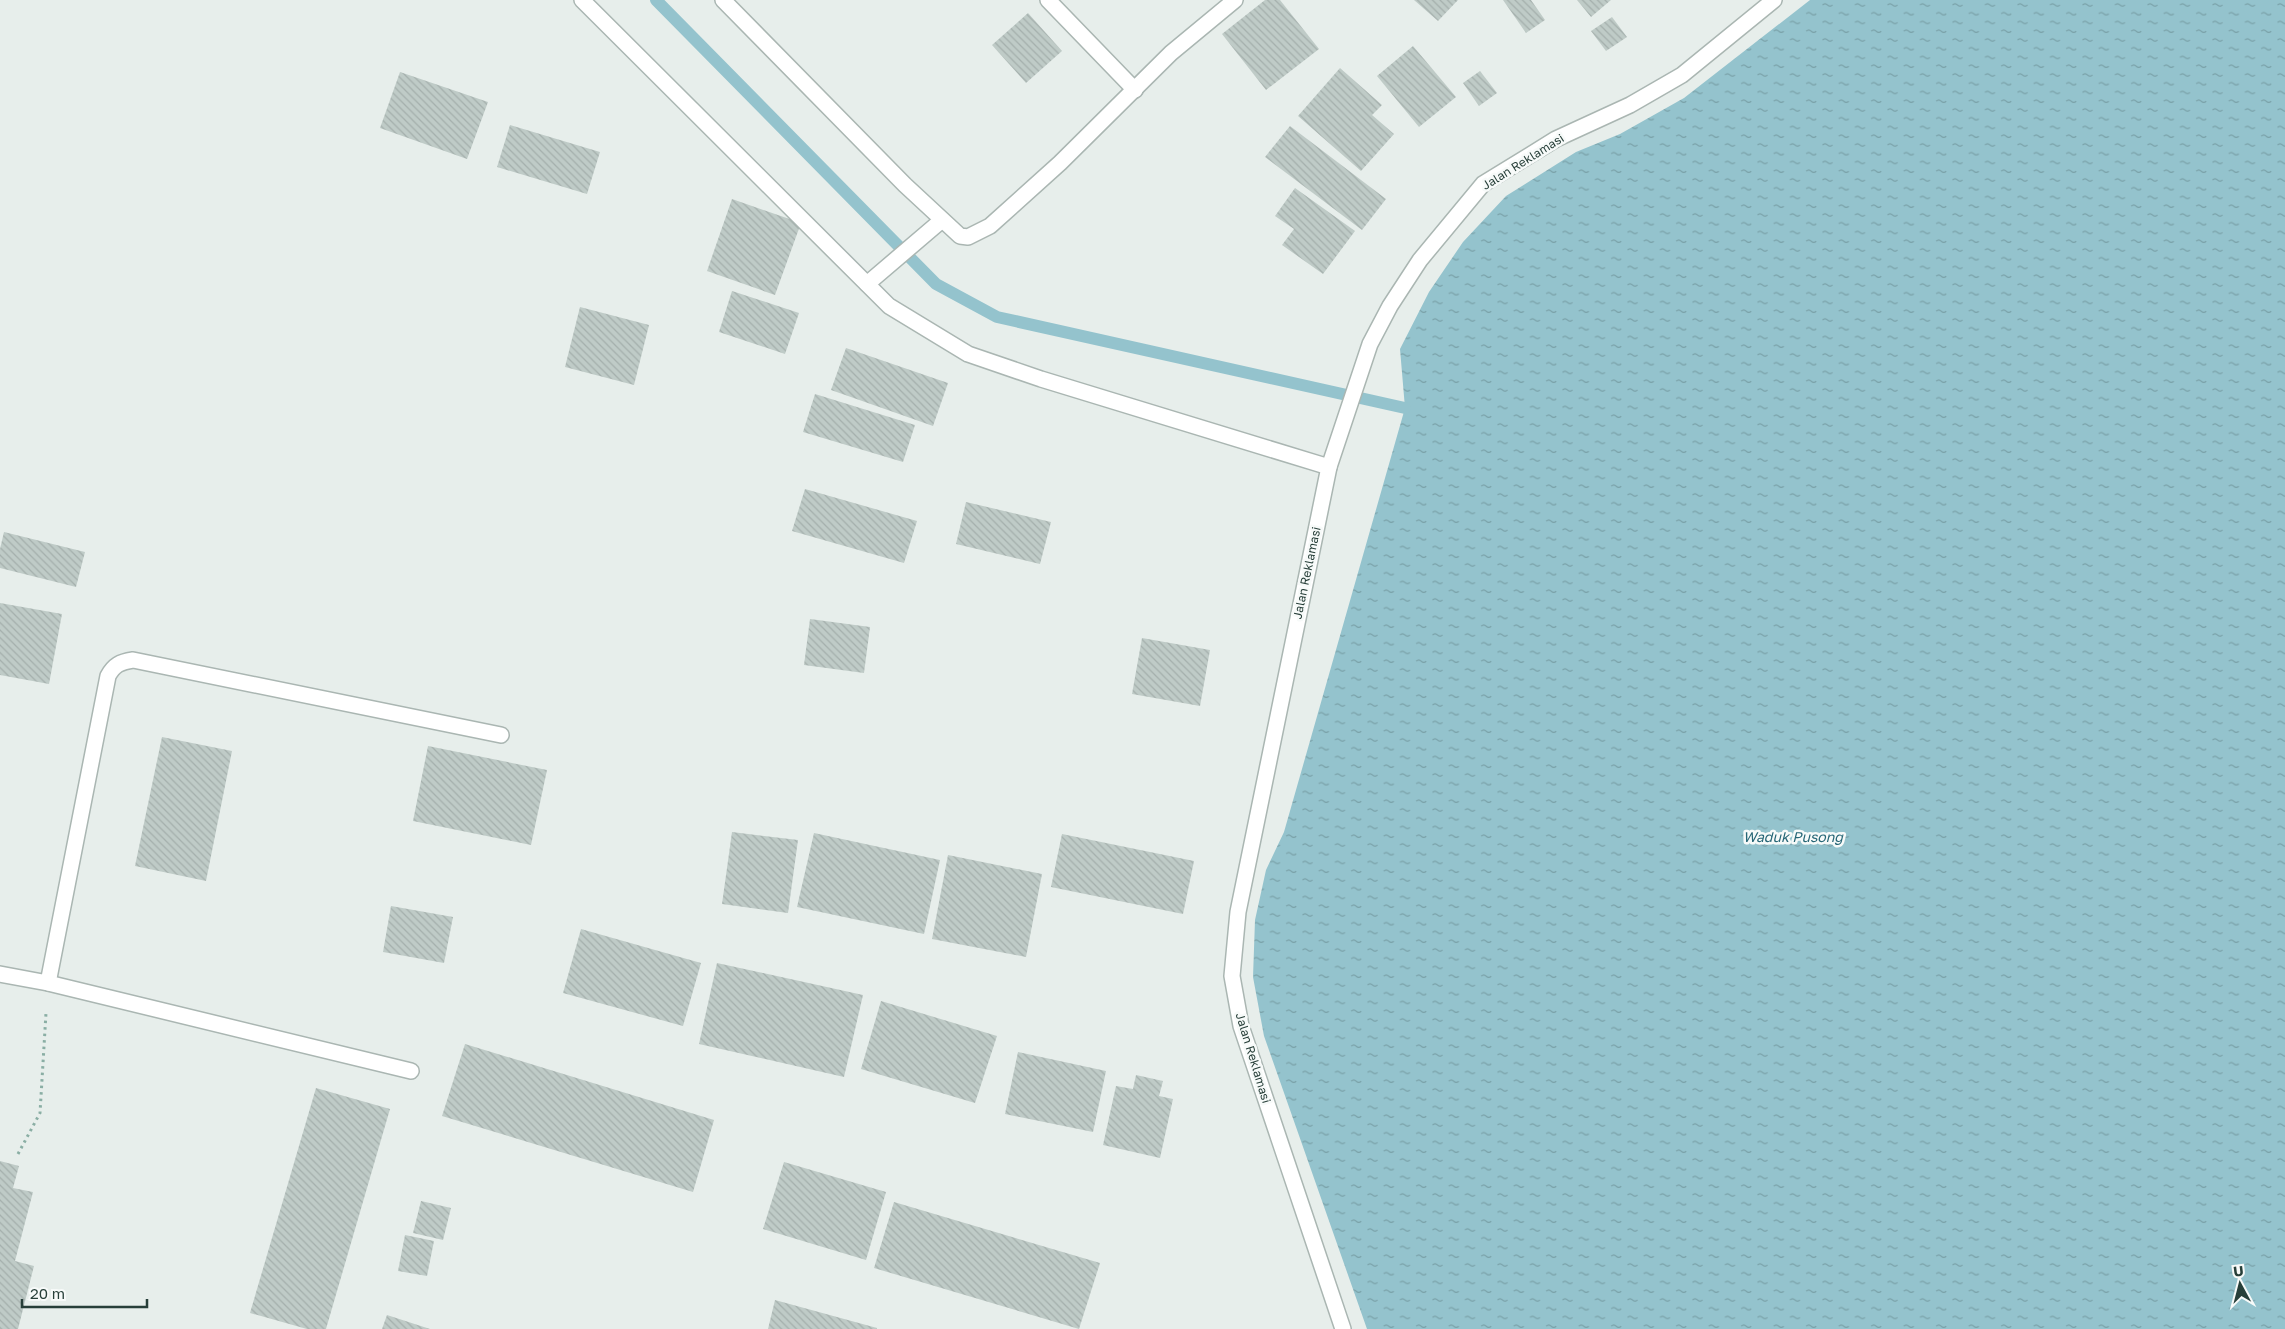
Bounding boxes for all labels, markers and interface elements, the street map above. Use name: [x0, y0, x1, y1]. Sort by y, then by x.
street label: Jalan Reklamasi: [1479, 130, 1566, 193]
street label: Jalan Reklamasi: [1289, 525, 1324, 620]
water label: Waduk Pusong: [1743, 828, 1844, 845]
street label: Jalan Reklamasi: [1233, 1011, 1274, 1105]
north arrow: [2215, 1259, 2265, 1309]
text: U: [2232, 1262, 2244, 1280]
scale bar: [22, 1276, 148, 1308]
text: 20 m: [30, 1284, 65, 1302]

